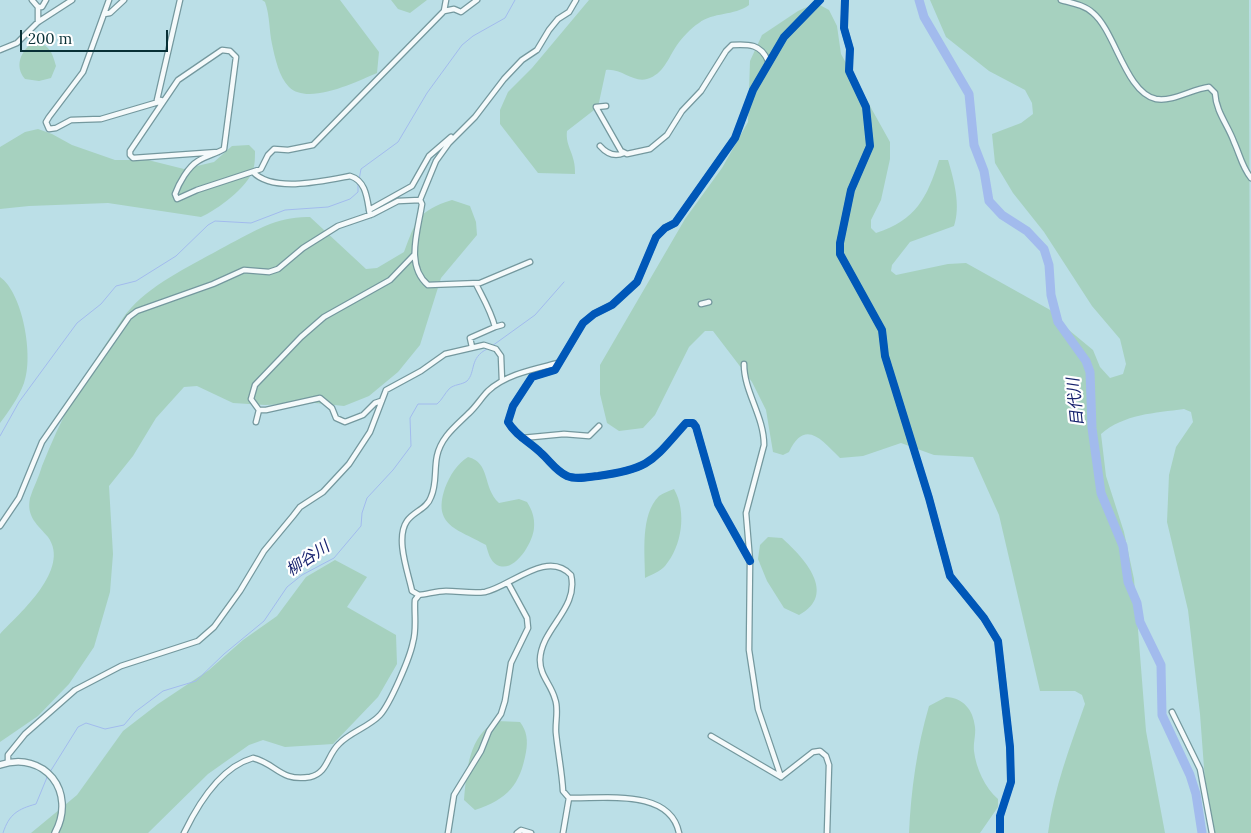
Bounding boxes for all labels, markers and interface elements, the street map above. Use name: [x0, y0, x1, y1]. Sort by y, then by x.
scale bar: [22, 20, 170, 52]
text: 200 m: [28, 29, 72, 48]
water label: 目代川: [1064, 377, 1088, 427]
water label: 柳谷川: [283, 538, 333, 580]

